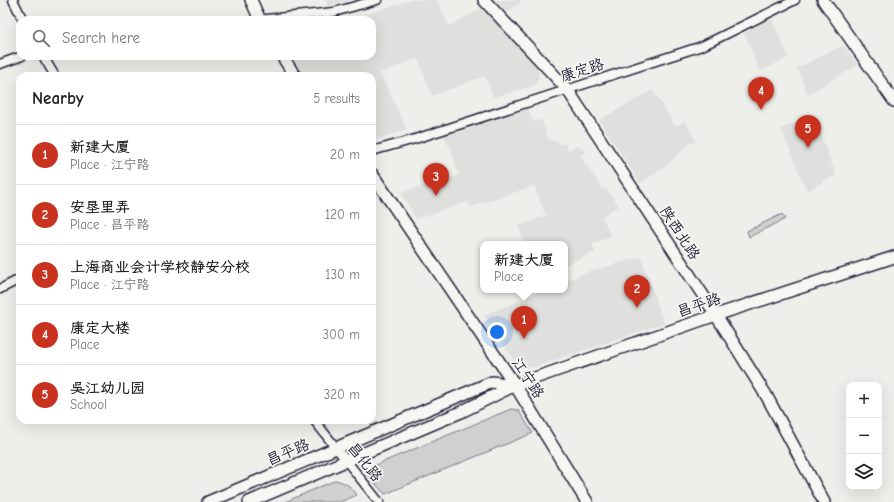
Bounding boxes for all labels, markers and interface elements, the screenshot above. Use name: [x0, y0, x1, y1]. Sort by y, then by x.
search box: [16, 16, 376, 60]
icon: search: [30, 27, 52, 49]
text: Search here: [62, 29, 140, 47]
street label: 康定路: [558, 54, 606, 86]
pin: 4: [748, 77, 774, 110]
text: Nearby: [32, 89, 83, 108]
text: 5 results: [313, 91, 360, 106]
pin: 5: [795, 115, 821, 148]
text: 新建大厦: [70, 138, 130, 156]
text: 1: [42, 147, 48, 162]
text: 20 m: [330, 147, 360, 162]
text: Place · 江宁路: [70, 157, 150, 172]
pin: 3: [423, 163, 449, 196]
text: 安垦里弄: [70, 198, 130, 216]
street label: 陕西北路: [656, 203, 704, 263]
text: 2: [42, 207, 48, 222]
text: 120 m: [325, 207, 360, 222]
text: Place · 昌平路: [70, 217, 150, 232]
popup: [480, 241, 568, 293]
text: 新建大厦: [494, 251, 554, 269]
text: 上海商业会计学校静安分校: [70, 258, 250, 276]
text: 3: [42, 267, 48, 282]
text: 130 m: [325, 267, 360, 282]
text: Place: [494, 269, 524, 284]
pin: 2: [624, 275, 650, 308]
text: Place · 江宁路: [70, 277, 150, 292]
street label: 昌平路: [675, 289, 723, 321]
pin: 1: [511, 306, 537, 339]
text: 康定大楼: [70, 319, 130, 337]
your location: [487, 322, 507, 342]
text: 4: [42, 327, 48, 342]
text: 300 m: [322, 327, 360, 342]
text: Place: [70, 337, 100, 352]
street label: 江宁路: [508, 354, 548, 402]
text: 吴江幼儿园: [70, 379, 145, 397]
map controls: [846, 382, 882, 490]
button: +: [846, 382, 882, 418]
text: 5: [42, 387, 48, 402]
text: 320 m: [324, 387, 360, 402]
text: School: [70, 397, 107, 412]
button: −: [846, 418, 882, 454]
street label: 昌平路: [264, 435, 312, 469]
street label: 昌化路: [344, 439, 386, 485]
button: layers: [846, 454, 882, 490]

